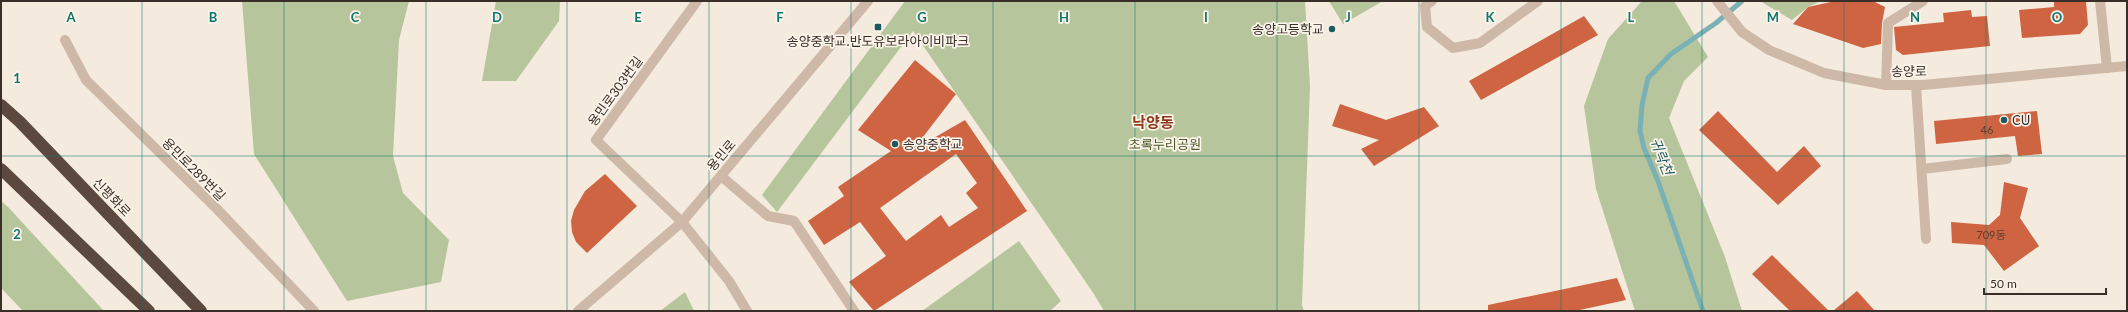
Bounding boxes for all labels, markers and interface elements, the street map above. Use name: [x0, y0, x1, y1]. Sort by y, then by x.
text: A: [65, 9, 76, 25]
text: B: [209, 9, 218, 25]
text: C: [351, 9, 360, 25]
text: D: [492, 9, 502, 25]
text: E: [634, 9, 642, 25]
text: F: [776, 9, 784, 25]
text: G: [917, 9, 927, 25]
text: H: [1059, 9, 1069, 25]
text: I: [1204, 9, 1208, 25]
text: J: [1345, 9, 1351, 25]
text: K: [1486, 9, 1496, 25]
text: L: [1628, 9, 1635, 25]
text: M: [1767, 9, 1779, 25]
text: N: [1910, 9, 1920, 25]
text: O: [2052, 9, 2063, 25]
place label: 송양고등학교: [1252, 21, 1324, 37]
marker: 송양중학교.반도유보라아이비파크: [873, 22, 883, 32]
marker: 송양고등학교: [1327, 24, 1337, 34]
place label: 송양중학교.반도유보라아이비파크: [787, 33, 969, 49]
street label: 용민로303번길: [584, 53, 646, 129]
street label: 송양로: [1891, 63, 1927, 79]
text: 1: [13, 70, 21, 86]
place label: CU: [2012, 112, 2030, 128]
district label: 낙양동: [1132, 113, 1174, 131]
marker: CU: [1999, 115, 2009, 125]
house number: 46: [1981, 123, 1993, 136]
street label: 용민로289번길: [159, 134, 229, 204]
water label: 귀락천: [1647, 135, 1677, 178]
street label: 용민로: [703, 136, 739, 174]
place label: 송양중학교: [903, 136, 963, 152]
park label: 초록누리공원: [1129, 136, 1201, 152]
marker: 송양중학교: [890, 139, 900, 149]
street label: 신평화로: [90, 174, 134, 220]
text: 2: [13, 226, 21, 242]
house number: 709동: [1976, 228, 2006, 241]
scale bar: [1984, 270, 2106, 296]
text: 50 m: [1990, 276, 2017, 291]

